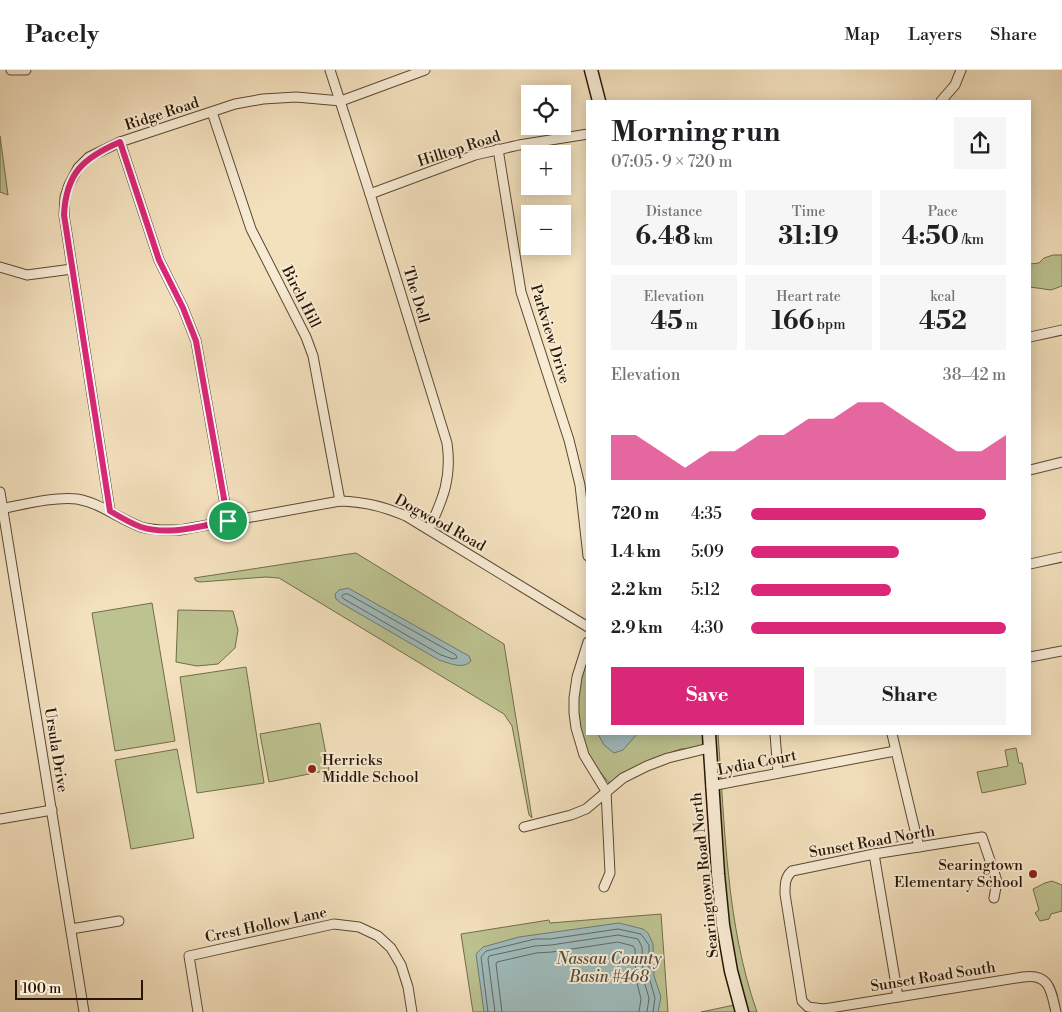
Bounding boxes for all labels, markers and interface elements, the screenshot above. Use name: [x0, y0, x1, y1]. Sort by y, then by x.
text: Pacely: [25, 20, 99, 50]
text: Map: [845, 23, 880, 46]
text: Layers: [908, 23, 962, 46]
text: Share: [990, 23, 1037, 46]
map controls: [521, 85, 571, 255]
button: locate: [521, 85, 571, 135]
street label: Ridge Road: [123, 93, 202, 135]
text: Morning run: [611, 115, 780, 150]
button: share: [954, 117, 1006, 169]
street label: Hilltop Road: [415, 127, 503, 171]
button: +: [521, 145, 571, 195]
text: 07:05 · 9 × 720 m: [611, 152, 732, 172]
text: Distance: [646, 203, 702, 221]
text: Time: [792, 203, 825, 221]
text: Pace: [928, 203, 958, 221]
button: −: [521, 205, 571, 255]
text: 6.48: [635, 221, 691, 252]
text: 31:19: [778, 221, 839, 252]
text: 4:50: [902, 221, 959, 252]
text: km: [691, 231, 713, 249]
text: /km: [959, 231, 984, 249]
street label: Birch Hill: [277, 262, 325, 332]
street label: The Dell: [398, 264, 434, 326]
street label: Parkview Drive: [526, 282, 574, 386]
text: Elevation: [644, 288, 704, 306]
text: Heart rate: [776, 288, 841, 306]
text: kcal: [930, 288, 956, 306]
text: 45: [650, 306, 683, 337]
text: 166: [772, 306, 814, 337]
text: 452: [919, 306, 967, 337]
text: m: [683, 316, 698, 334]
text: bpm: [814, 316, 845, 334]
text: Elevation: [611, 365, 680, 385]
text: 38–42 m: [943, 365, 1006, 385]
street label: Dogwood Road: [391, 490, 489, 556]
pin: [207, 500, 249, 542]
text: 720 m: [611, 504, 659, 524]
text: 4:35: [691, 504, 722, 524]
icon: arrive: [214, 507, 242, 535]
text: 1.4 km: [611, 542, 661, 562]
text: 5:09: [691, 542, 724, 562]
text: 2.2 km: [611, 580, 662, 600]
text: 5:12: [691, 580, 720, 600]
text: 2.9 km: [611, 618, 662, 638]
text: 4:30: [691, 618, 724, 638]
button: Save: [611, 667, 804, 725]
button: Share: [814, 667, 1006, 725]
street label: Ursula Drive: [40, 706, 72, 794]
street label: Lydia Court: [716, 746, 799, 780]
place label: Herricks Middle School: [322, 751, 419, 787]
marker: Herricks Middle School: [306, 763, 318, 775]
street label: Searingtown Road North: [687, 791, 723, 959]
street label: Sunset Road North: [808, 822, 936, 862]
place label: Searingtown Elementary School: [894, 856, 1024, 892]
marker: Searingtown Elementary School: [1027, 868, 1039, 880]
street label: Crest Hollow Lane: [203, 903, 329, 947]
water label: Nassau County Basin #468: [555, 949, 662, 987]
street label: Sunset Road South: [869, 958, 997, 996]
scale bar: [15, 977, 142, 1000]
text: 100 m: [22, 980, 61, 998]

